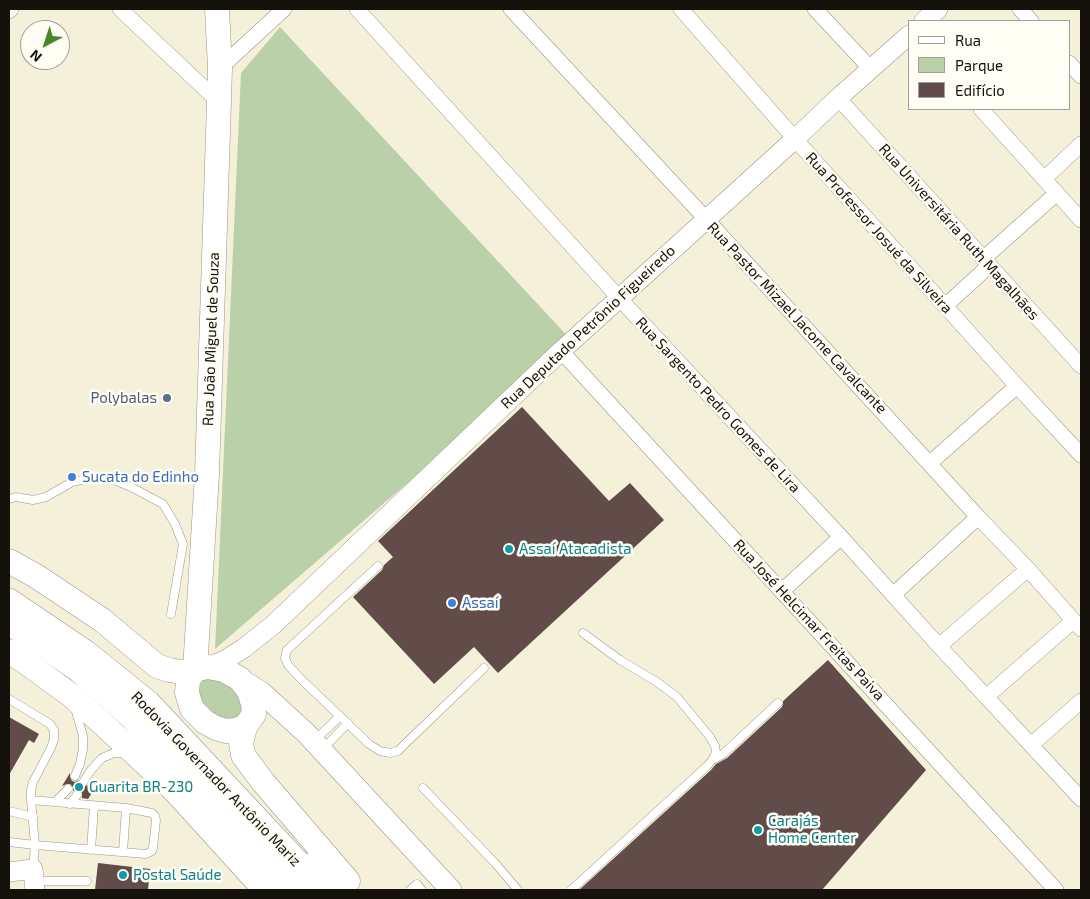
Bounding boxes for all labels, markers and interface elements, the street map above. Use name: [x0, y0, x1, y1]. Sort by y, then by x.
north arrow: [20, 20, 70, 70]
legend: [908, 20, 1070, 110]
text: Rua: [955, 31, 981, 49]
text: N: [26, 46, 45, 66]
text: Parque: [955, 56, 1003, 74]
text: Edifício: [955, 81, 1005, 99]
street label: Rua Universitária Ruth Magalhães: [875, 140, 1043, 324]
street label: Rua Professor Josué da Silveira: [802, 149, 956, 317]
street label: Rua Pastor Mizael Jacome Cavalcante: [703, 219, 891, 417]
street label: Rua Deputado Petrônio Figueiredo: [497, 241, 679, 413]
street label: Rua João Miguel de Souza: [199, 252, 223, 426]
street label: Rua Sargento Pedro Gomes de Lira: [632, 313, 804, 497]
place label: Polybalas: [91, 389, 157, 407]
marker: Polybalas: [161, 392, 173, 404]
place label: Sucata do Edinho: [82, 468, 199, 486]
marker: Sucata do Edinho: [66, 471, 78, 483]
street label: Rua José Helcimar Freitas Paiva: [730, 536, 888, 704]
place label: Assaí Atacadista: [519, 540, 631, 558]
marker: Assaí Atacadista: [503, 543, 515, 555]
place label: Assaí: [462, 594, 499, 612]
marker: Assaí: [446, 597, 458, 609]
street label: Rodovia Governador Antônio Mariz: [127, 688, 305, 870]
place label: Guarita BR-230: [89, 778, 193, 796]
marker: Guarita BR-230: [73, 781, 85, 793]
place label: Carajás Home Center: [768, 812, 856, 847]
marker: Carajás Home Center: [752, 824, 764, 836]
place label: Postal Saúde: [133, 866, 221, 884]
marker: Postal Saúde: [117, 869, 129, 881]

